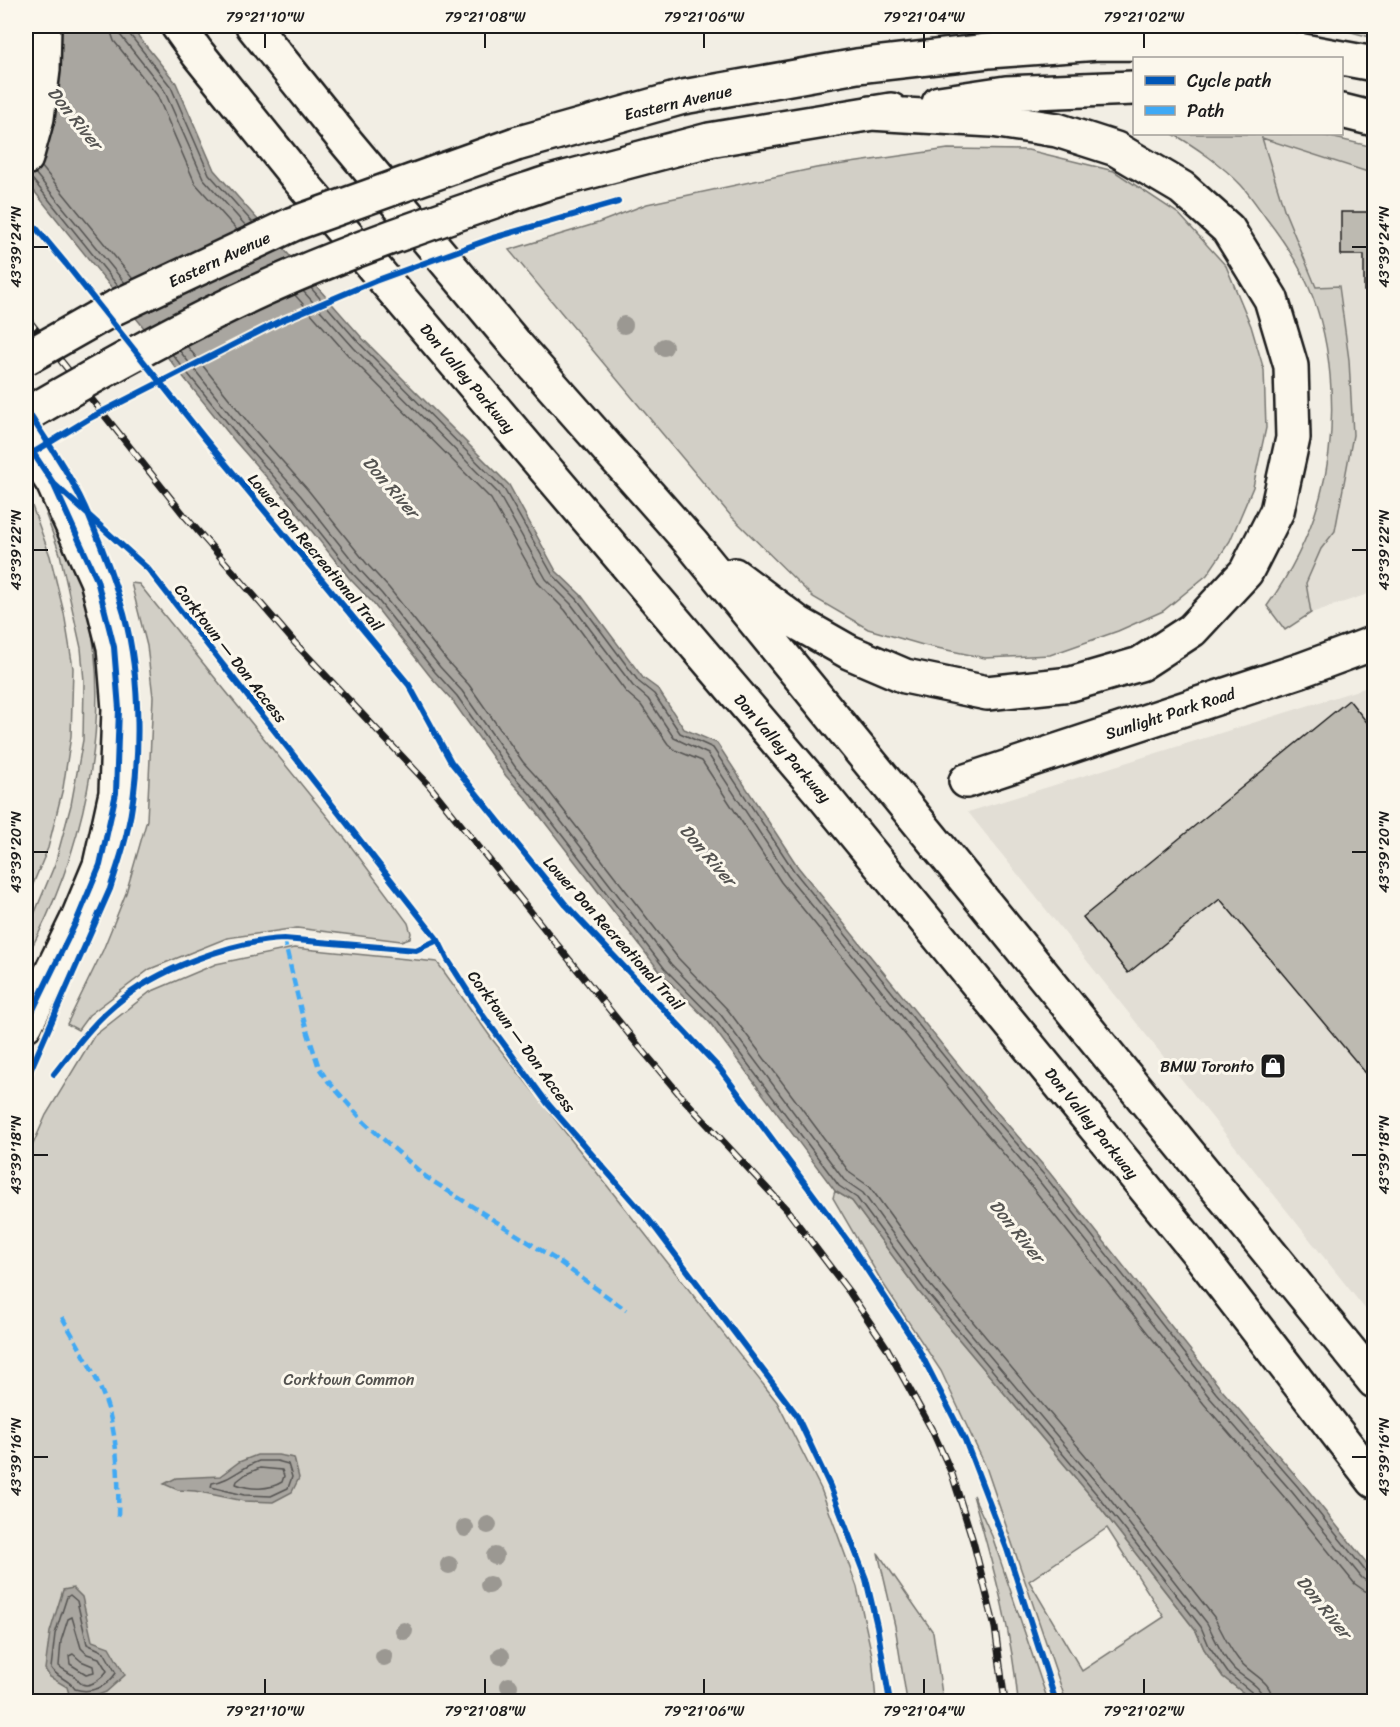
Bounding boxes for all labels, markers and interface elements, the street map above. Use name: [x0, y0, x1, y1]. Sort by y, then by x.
text: 79°21'10"W: [226, 4, 305, 30]
text: 79°21'08"W: [444, 4, 526, 30]
text: 79°21'06"W: [664, 4, 745, 30]
text: 79°21'04"W: [883, 4, 965, 30]
text: 79°21'02"W: [1104, 4, 1185, 30]
legend: [1133, 57, 1343, 135]
text: Cycle path: [1187, 65, 1271, 97]
street label: Eastern Avenue: [621, 76, 735, 129]
water label: Don River: [39, 79, 113, 160]
text: Path: [1187, 95, 1224, 127]
text: 43°39'24"N: [3, 206, 29, 288]
text: 43°39'24"N: [1371, 206, 1397, 288]
street label: Eastern Avenue: [163, 223, 275, 296]
street label: Don Valley Parkway: [412, 316, 523, 441]
water label: Don River: [354, 448, 430, 528]
street label: Lower Don Recreational Trail: [240, 466, 391, 639]
text: 43°39'22"N: [3, 509, 29, 591]
text: 43°39'22"N: [1371, 509, 1397, 591]
street label: Corktown — Don Access: [167, 577, 295, 730]
street label: Sunlight Park Road: [1101, 678, 1240, 748]
street label: Don Valley Parkway: [727, 687, 839, 810]
text: 43°39'20"N: [3, 810, 29, 893]
text: 43°39'20"N: [1371, 810, 1397, 893]
water label: Don River: [671, 816, 747, 896]
street label: Lower Don Recreational Trail: [536, 849, 692, 1018]
street label: Corktown — Don Access: [460, 964, 584, 1119]
shop icon: BMW Toronto: [1258, 1051, 1288, 1081]
place label: BMW Toronto: [1160, 1052, 1254, 1081]
street label: Don Valley Parkway: [1037, 1061, 1147, 1186]
text: 43°39'18"N: [3, 1115, 29, 1195]
text: 43°39'18"N: [1371, 1115, 1397, 1195]
water label: Don River: [981, 1192, 1055, 1273]
park label: Corktown Common: [284, 1365, 415, 1394]
text: 43°39'16"N: [3, 1417, 29, 1496]
text: 43°39'16"N: [1371, 1417, 1397, 1496]
water label: Don River: [1288, 1568, 1362, 1649]
text: 79°21'10"W: [226, 1698, 305, 1724]
text: 79°21'08"W: [444, 1698, 526, 1724]
text: 79°21'06"W: [664, 1698, 745, 1724]
text: 79°21'04"W: [883, 1698, 965, 1724]
text: 79°21'02"W: [1104, 1698, 1185, 1724]

